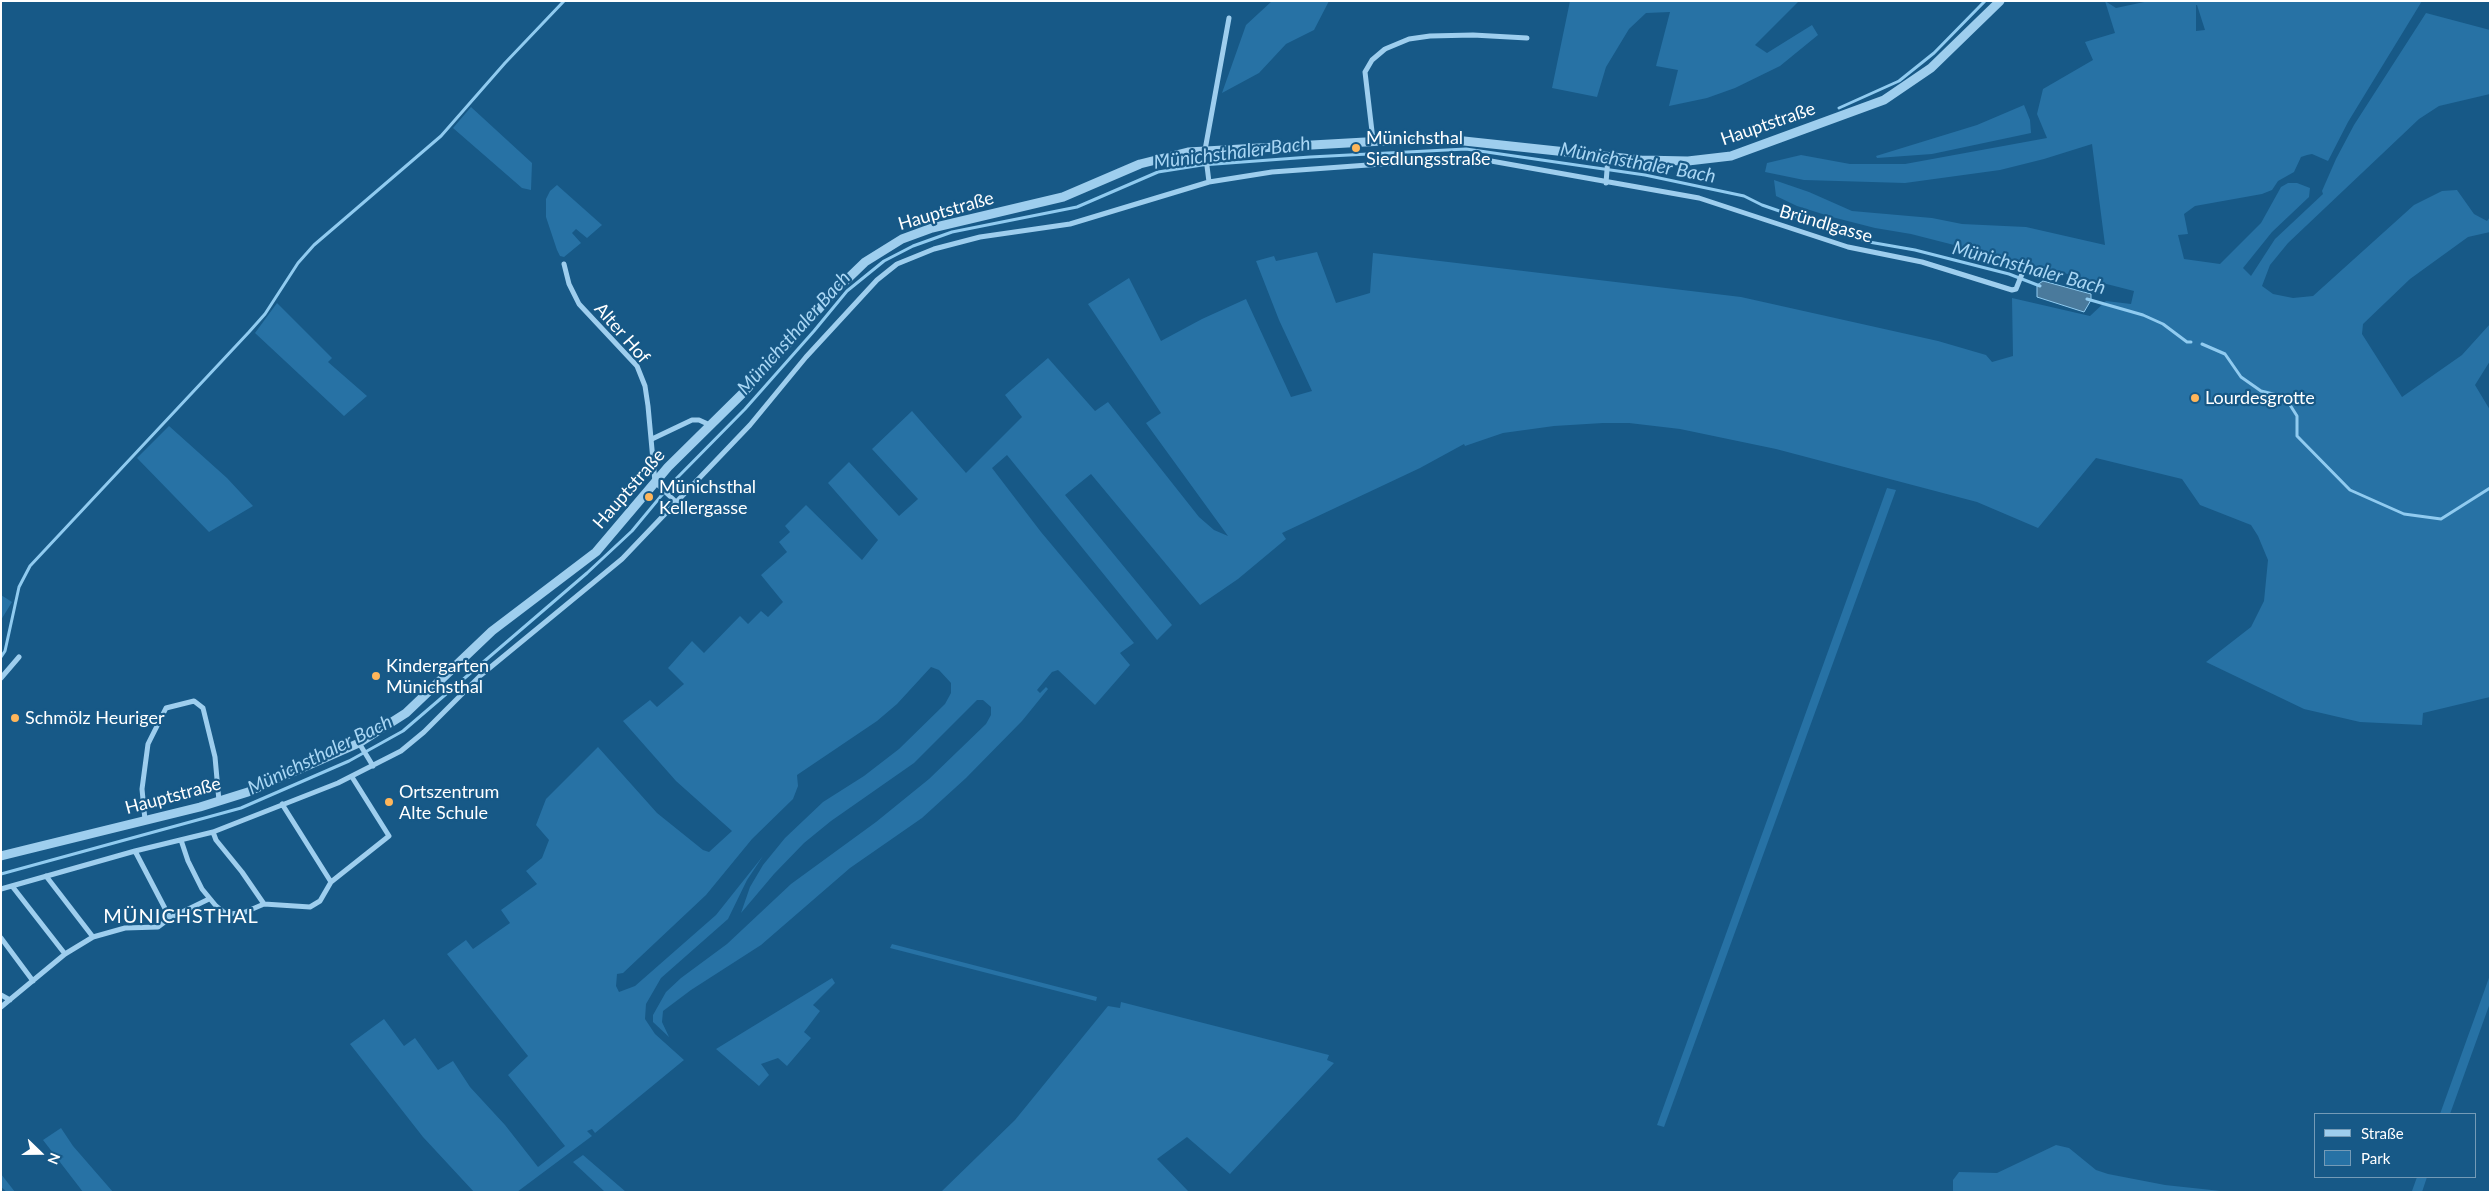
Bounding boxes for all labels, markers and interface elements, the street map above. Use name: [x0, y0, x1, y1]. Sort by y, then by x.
street label: Hauptstraße: [1718, 98, 1818, 150]
place label: Münichsthal Siedlungsstraße: [1366, 127, 1491, 170]
water label: Münichsthaler Bach: [1152, 132, 1312, 174]
water label: Münichsthaler Bach: [1558, 138, 1718, 188]
marker: Münichsthal Siedlungsstraße: [1350, 142, 1362, 154]
street label: Hauptstraße: [896, 187, 996, 235]
street label: Bründlgasse: [1777, 200, 1875, 248]
water label: Münichsthaler Bach: [1950, 237, 2108, 299]
water label: Münichsthaler Bach: [733, 267, 855, 399]
street label: Alter Hof: [590, 298, 654, 368]
place label: Lourdesgrotte: [2205, 387, 2315, 409]
marker: Lourdesgrotte: [2189, 392, 2201, 404]
street label: Hauptstraße: [589, 445, 669, 533]
place label: Münichsthal Kellergasse: [659, 476, 756, 518]
marker: Münichsthal Kellergasse: [643, 491, 655, 503]
place label: Kindergarten Münichsthal: [386, 655, 489, 698]
marker: Kindergarten Münichsthal: [370, 670, 382, 682]
place label: Schmölz Heuriger: [25, 707, 164, 729]
water label: Münichsthaler Bach: [244, 710, 396, 800]
marker: Schmölz Heuriger: [9, 712, 21, 724]
street label: Hauptstraße: [123, 773, 223, 819]
place label: Ortszentrum Alte Schule: [399, 781, 499, 824]
marker: Ortszentrum Alte Schule: [383, 796, 395, 808]
district label: MÜNICHSTHAL: [102, 905, 260, 929]
legend: [2314, 1113, 2476, 1178]
text: Straße: [2361, 1124, 2404, 1142]
north arrow: [15, 1128, 65, 1178]
text: Park: [2361, 1149, 2390, 1167]
text: N: [44, 1151, 64, 1167]

